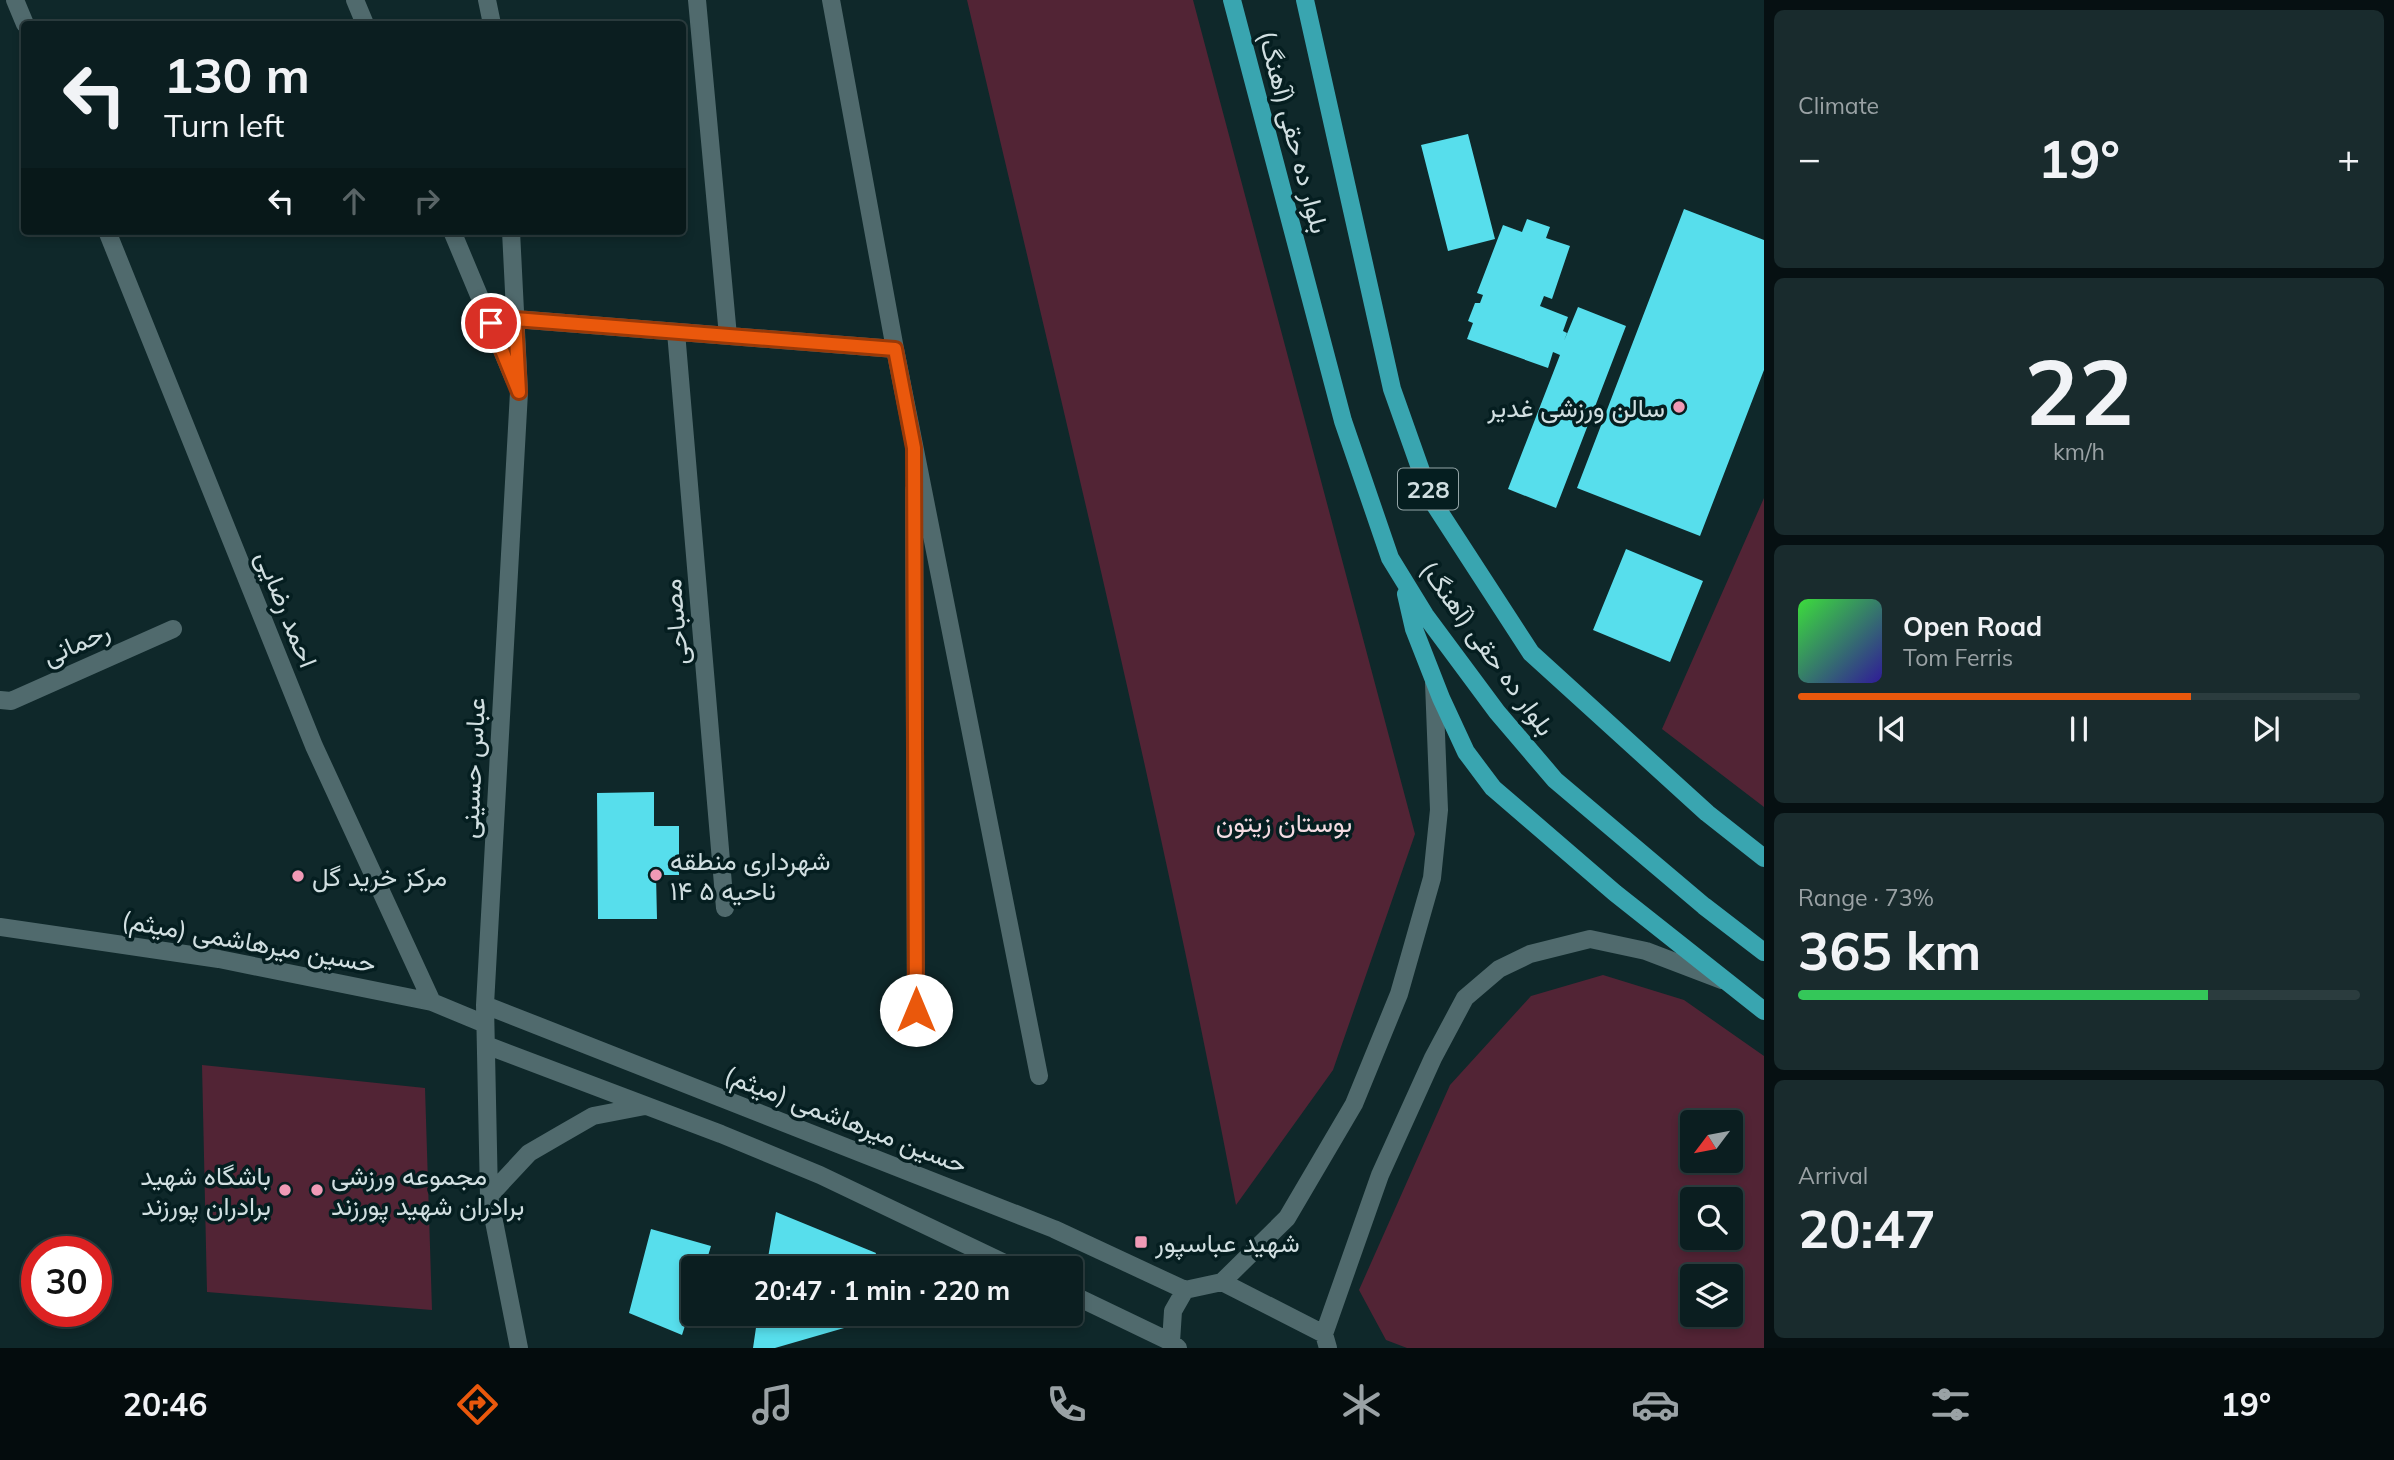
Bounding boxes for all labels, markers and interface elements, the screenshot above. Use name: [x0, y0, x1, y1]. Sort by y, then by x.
street label: بلوار ده حقی (آهنگ): [1251, 27, 1337, 237]
text: 130 m: [164, 44, 310, 105]
icon: left: [49, 49, 140, 140]
text: Climate: [1798, 91, 1879, 120]
text: Turn left: [164, 105, 284, 145]
text: 19°: [2038, 126, 2120, 191]
text: −: [1798, 134, 1821, 182]
text: +: [2337, 134, 2360, 182]
icon: left: [262, 182, 300, 220]
icon: ahead: [335, 182, 373, 220]
icon: right: [408, 182, 446, 220]
pin: [461, 293, 521, 353]
icon: arrive: [472, 304, 510, 342]
text: 22: [2024, 334, 2134, 448]
place label: سالن ورزشی غدیر: [1486, 391, 1665, 424]
marker: سالن ورزشی غدیر: [1671, 399, 1687, 415]
text: km/h: [2053, 437, 2105, 466]
road number: 228: [1398, 468, 1458, 510]
street label: احمد رضایی: [249, 546, 325, 672]
street label: بلوار ده حقی (آهنگ): [1413, 554, 1563, 742]
street label: مصباحی: [655, 578, 695, 666]
text: Open Road: [1903, 610, 2042, 643]
street label: رحمانی: [37, 614, 115, 672]
text: Tom Ferris: [1903, 643, 2013, 672]
street label: عباس حسینی: [452, 697, 492, 839]
icon: previous: [1873, 710, 1911, 748]
icon: pause: [2060, 710, 2098, 748]
icon: next: [2247, 710, 2285, 748]
park label: بوستان زیتون: [1216, 806, 1352, 839]
place label: شهرداری منطقه ۱۴ ناحیه ۵: [670, 844, 831, 907]
place label: مرکز خرید گل: [312, 860, 447, 893]
marker: شهرداری منطقه ۱۴ ناحیه ۵: [648, 867, 664, 883]
marker: مرکز خرید گل: [290, 868, 306, 884]
text: Range · 73%: [1798, 883, 1934, 912]
street label: حسین میرهاشمی (میثم): [119, 902, 379, 981]
text: 365 km: [1798, 918, 1981, 983]
position arrow: [879, 973, 953, 1047]
street label: حسین میرهاشمی (میثم): [720, 1057, 972, 1181]
north arrow: [1680, 1110, 1743, 1172]
map controls: [1680, 1110, 1743, 1327]
place label: باشگاه شهید برادران پورزند: [140, 1159, 271, 1224]
place label: مجموعه ورزشی برادران شهید پورزند: [331, 1159, 524, 1224]
text: Arrival: [1798, 1161, 1868, 1190]
marker: باشگاه شهید برادران پورزند: [277, 1182, 293, 1198]
marker: مجموعه ورزشی برادران شهید پورزند: [309, 1182, 325, 1198]
button: search: [1680, 1187, 1743, 1250]
text: 20:47: [1798, 1196, 1936, 1261]
place label: شهید عباسپور: [1154, 1226, 1300, 1261]
marker: شهید عباسپور: [1133, 1234, 1149, 1250]
speed limit sign: 30: [21, 1236, 112, 1327]
button: layers: [1680, 1264, 1743, 1327]
text: 20:47 · 1 min · 220 m: [754, 1274, 1010, 1307]
icon: directions: [453, 1380, 502, 1429]
icon: music: [748, 1380, 797, 1429]
icon: phone: [1042, 1380, 1091, 1429]
icon: climate: [1337, 1380, 1386, 1429]
icon: car: [1631, 1380, 1680, 1429]
icon: filters: [1926, 1380, 1975, 1429]
text: 20:46: [123, 1384, 208, 1424]
text: 19°: [2221, 1384, 2271, 1424]

